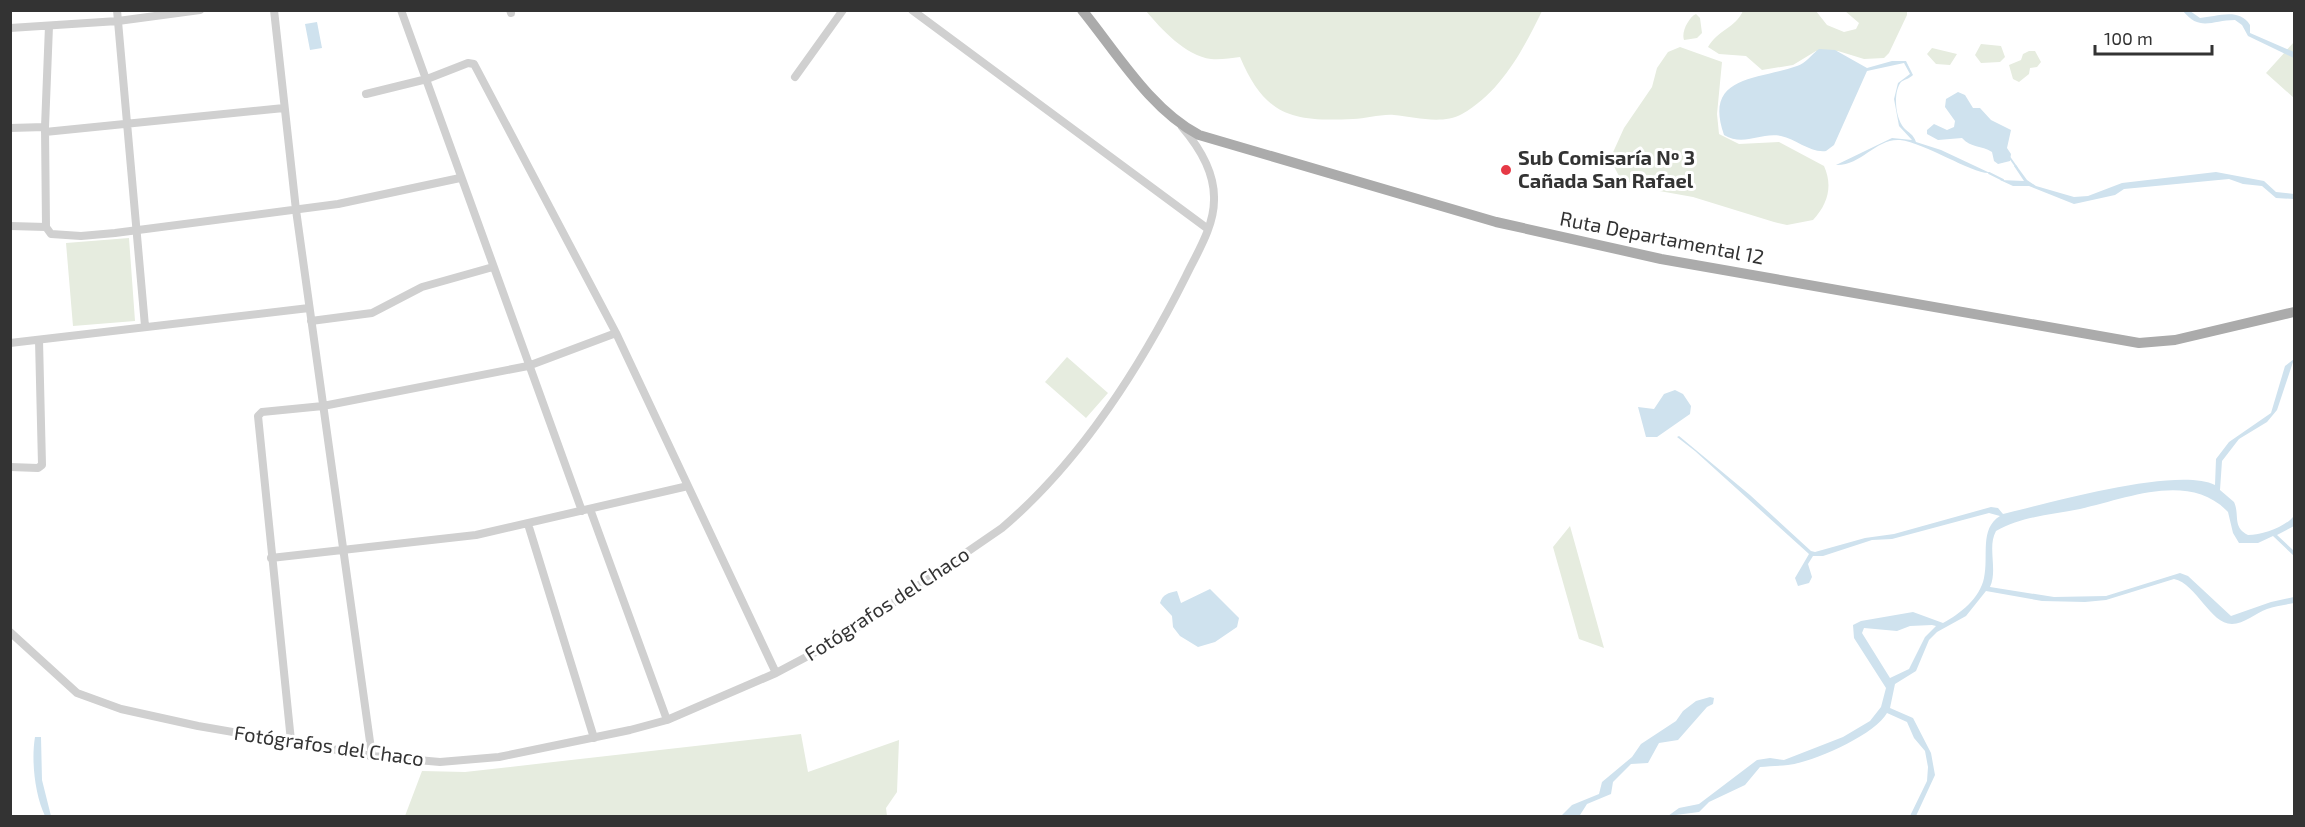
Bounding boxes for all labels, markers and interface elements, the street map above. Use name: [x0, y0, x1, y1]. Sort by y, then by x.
scale bar: [2095, 18, 2212, 56]
text: 100 m: [2104, 27, 2153, 49]
place label: Sub Comisaría Nº 3 Cañada San Rafael: [1518, 145, 1695, 192]
marker: Sub Comisaría Nº 3 Cañada San Rafael: [1499, 163, 1513, 177]
street label: Ruta Departamental 12: [1558, 205, 1766, 269]
street label: Fotógrafos del Chaco: [800, 541, 973, 665]
street label: Fotógrafos del Chaco: [233, 720, 426, 770]

